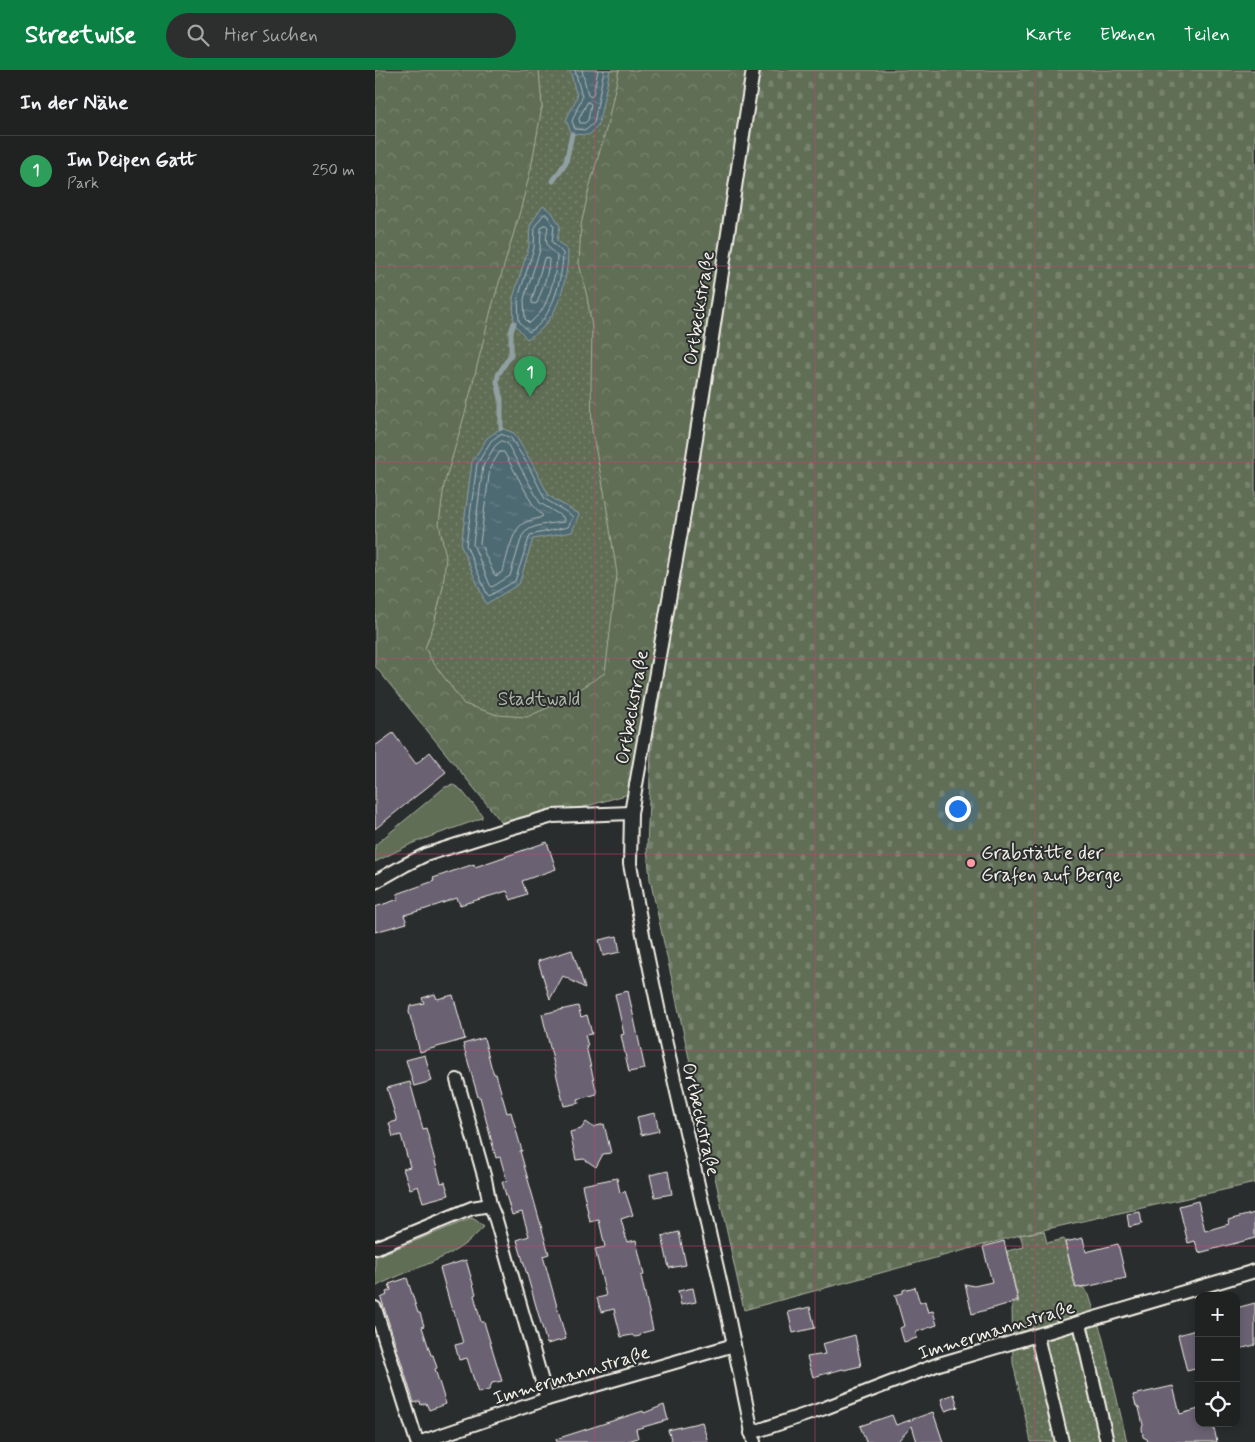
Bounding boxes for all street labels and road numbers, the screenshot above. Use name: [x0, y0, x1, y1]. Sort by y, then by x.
street label: Ortbeckstraße: [678, 249, 721, 367]
street label: Ortbeckstraße: [610, 648, 655, 766]
street label: Ortbeckstraße: [675, 1060, 726, 1178]
street label: Immermannstraße: [915, 1295, 1078, 1366]
street label: Immermannstraße: [490, 1340, 653, 1411]

